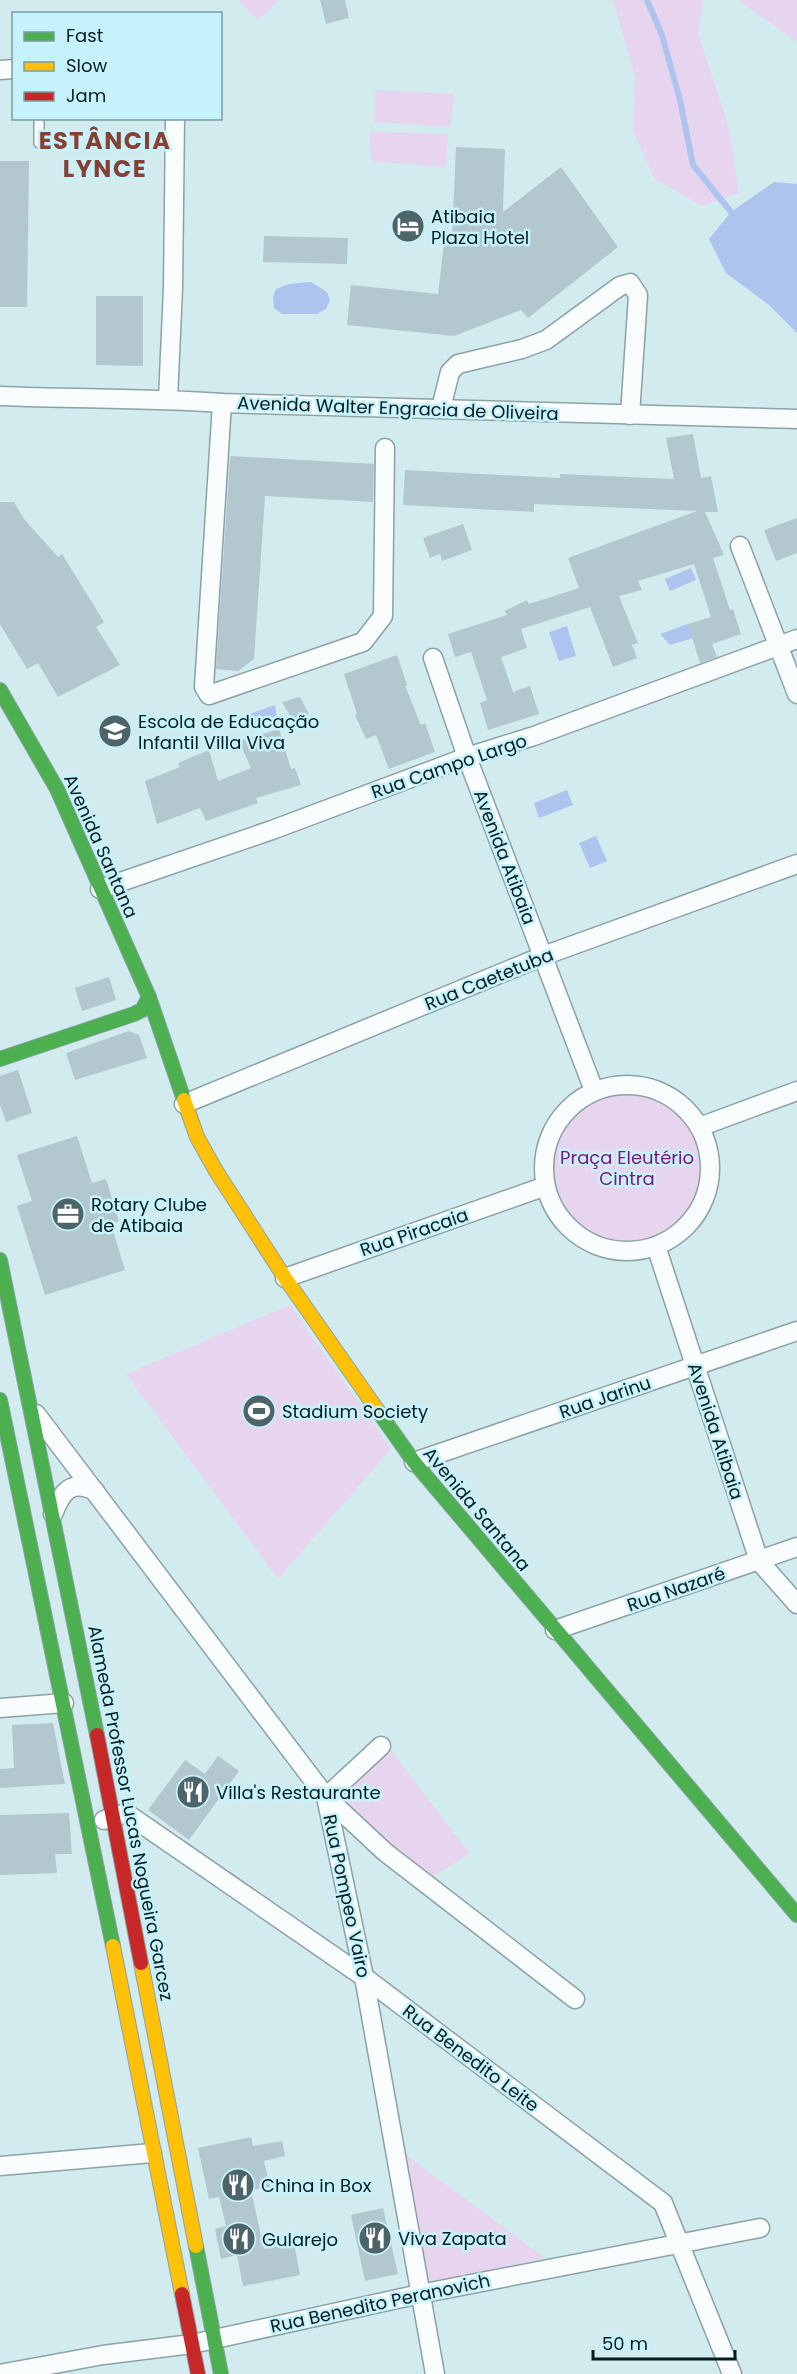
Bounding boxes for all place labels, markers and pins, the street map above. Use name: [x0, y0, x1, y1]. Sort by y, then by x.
place label: Atibaia Plaza Hotel: [431, 204, 529, 250]
hotel icon: Atibaia Plaza Hotel: [390, 208, 426, 244]
place label: Escola de Educação Infantil Villa Viva: [138, 709, 319, 755]
school or university icon: Escola de Educação Infantil Villa Viva: [97, 713, 133, 749]
place label: Rotary Clube de Atibaia: [91, 1192, 207, 1238]
office icon: Rotary Clube de Atibaia: [50, 1196, 86, 1232]
sports icon: Stadium Society: [241, 1393, 277, 1429]
place label: Stadium Society: [282, 1399, 428, 1424]
restaurant icon: Villa's Restaurante: [175, 1774, 211, 1810]
place label: Villa's Restaurante: [216, 1780, 381, 1805]
restaurant icon: China in Box: [220, 2167, 256, 2203]
place label: China in Box: [261, 2173, 372, 2198]
restaurant icon: Viva Zapata: [357, 2220, 393, 2256]
restaurant icon: Gularejo: [221, 2221, 257, 2257]
place label: Viva Zapata: [398, 2226, 507, 2251]
place label: Gularejo: [262, 2227, 338, 2252]

